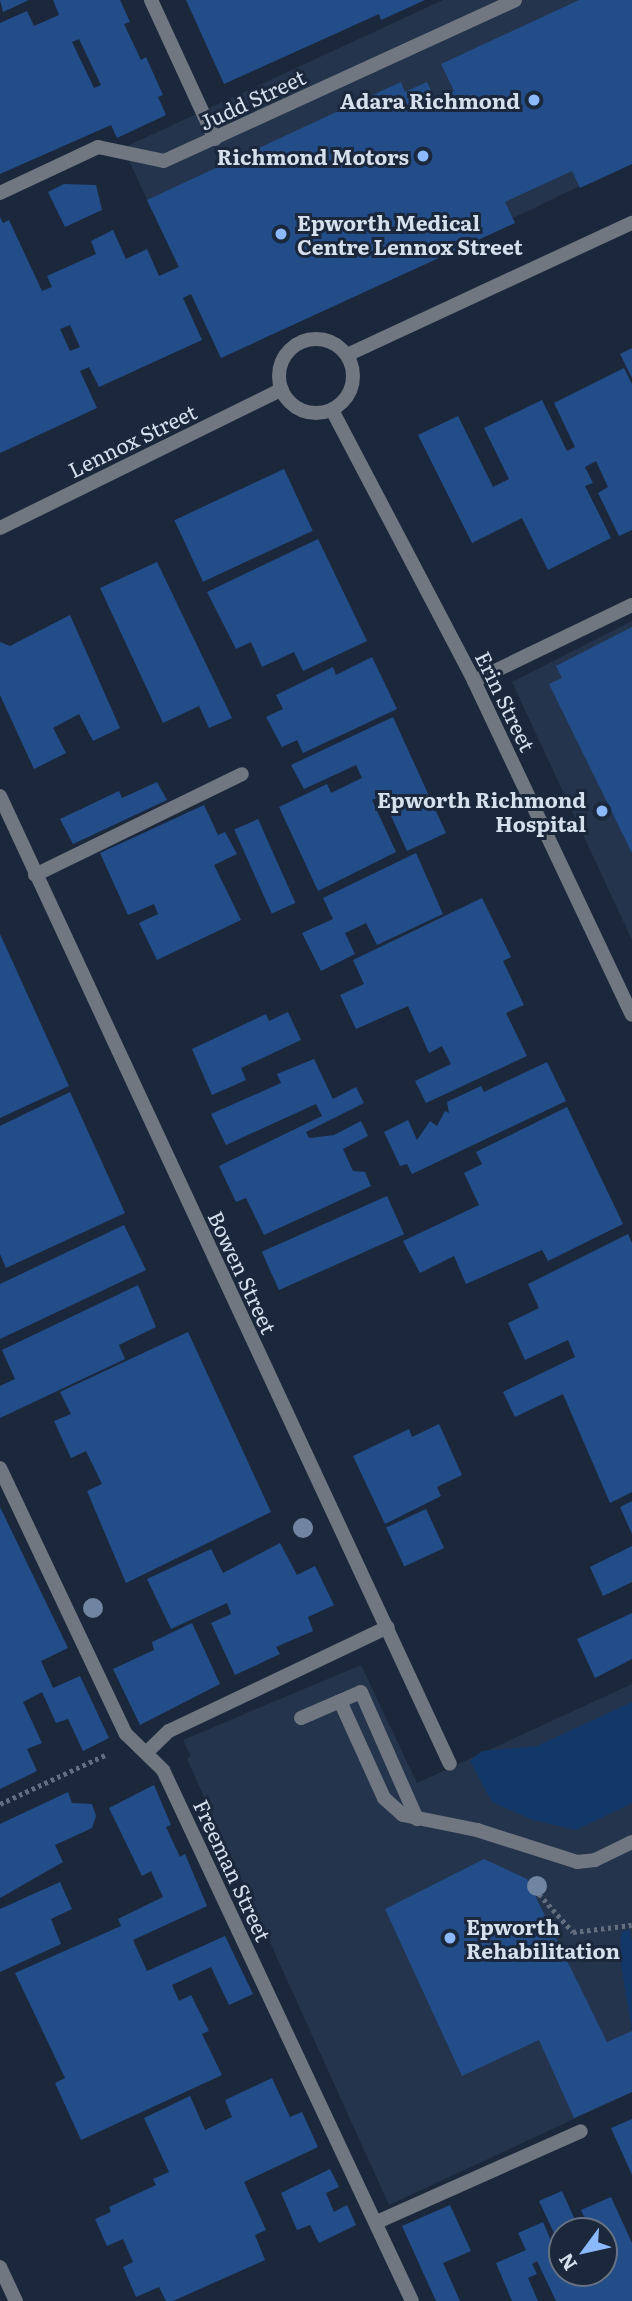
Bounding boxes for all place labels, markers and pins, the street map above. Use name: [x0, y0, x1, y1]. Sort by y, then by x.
place label: Adara Richmond: [340, 87, 520, 113]
marker: Adara Richmond: [526, 92, 542, 108]
place label: Richmond Motors: [217, 143, 409, 169]
marker: Richmond Motors: [415, 148, 431, 164]
place label: Epworth Medical Centre Lennox Street: [297, 209, 523, 259]
marker: Epworth Medical Centre Lennox Street: [271, 224, 291, 244]
place label: Epworth Richmond Hospital: [377, 786, 586, 836]
marker: Epworth Richmond Hospital: [592, 801, 612, 821]
place label: Epworth Rehabilitation: [466, 1913, 620, 1963]
marker: Epworth Rehabilitation: [440, 1928, 460, 1948]

